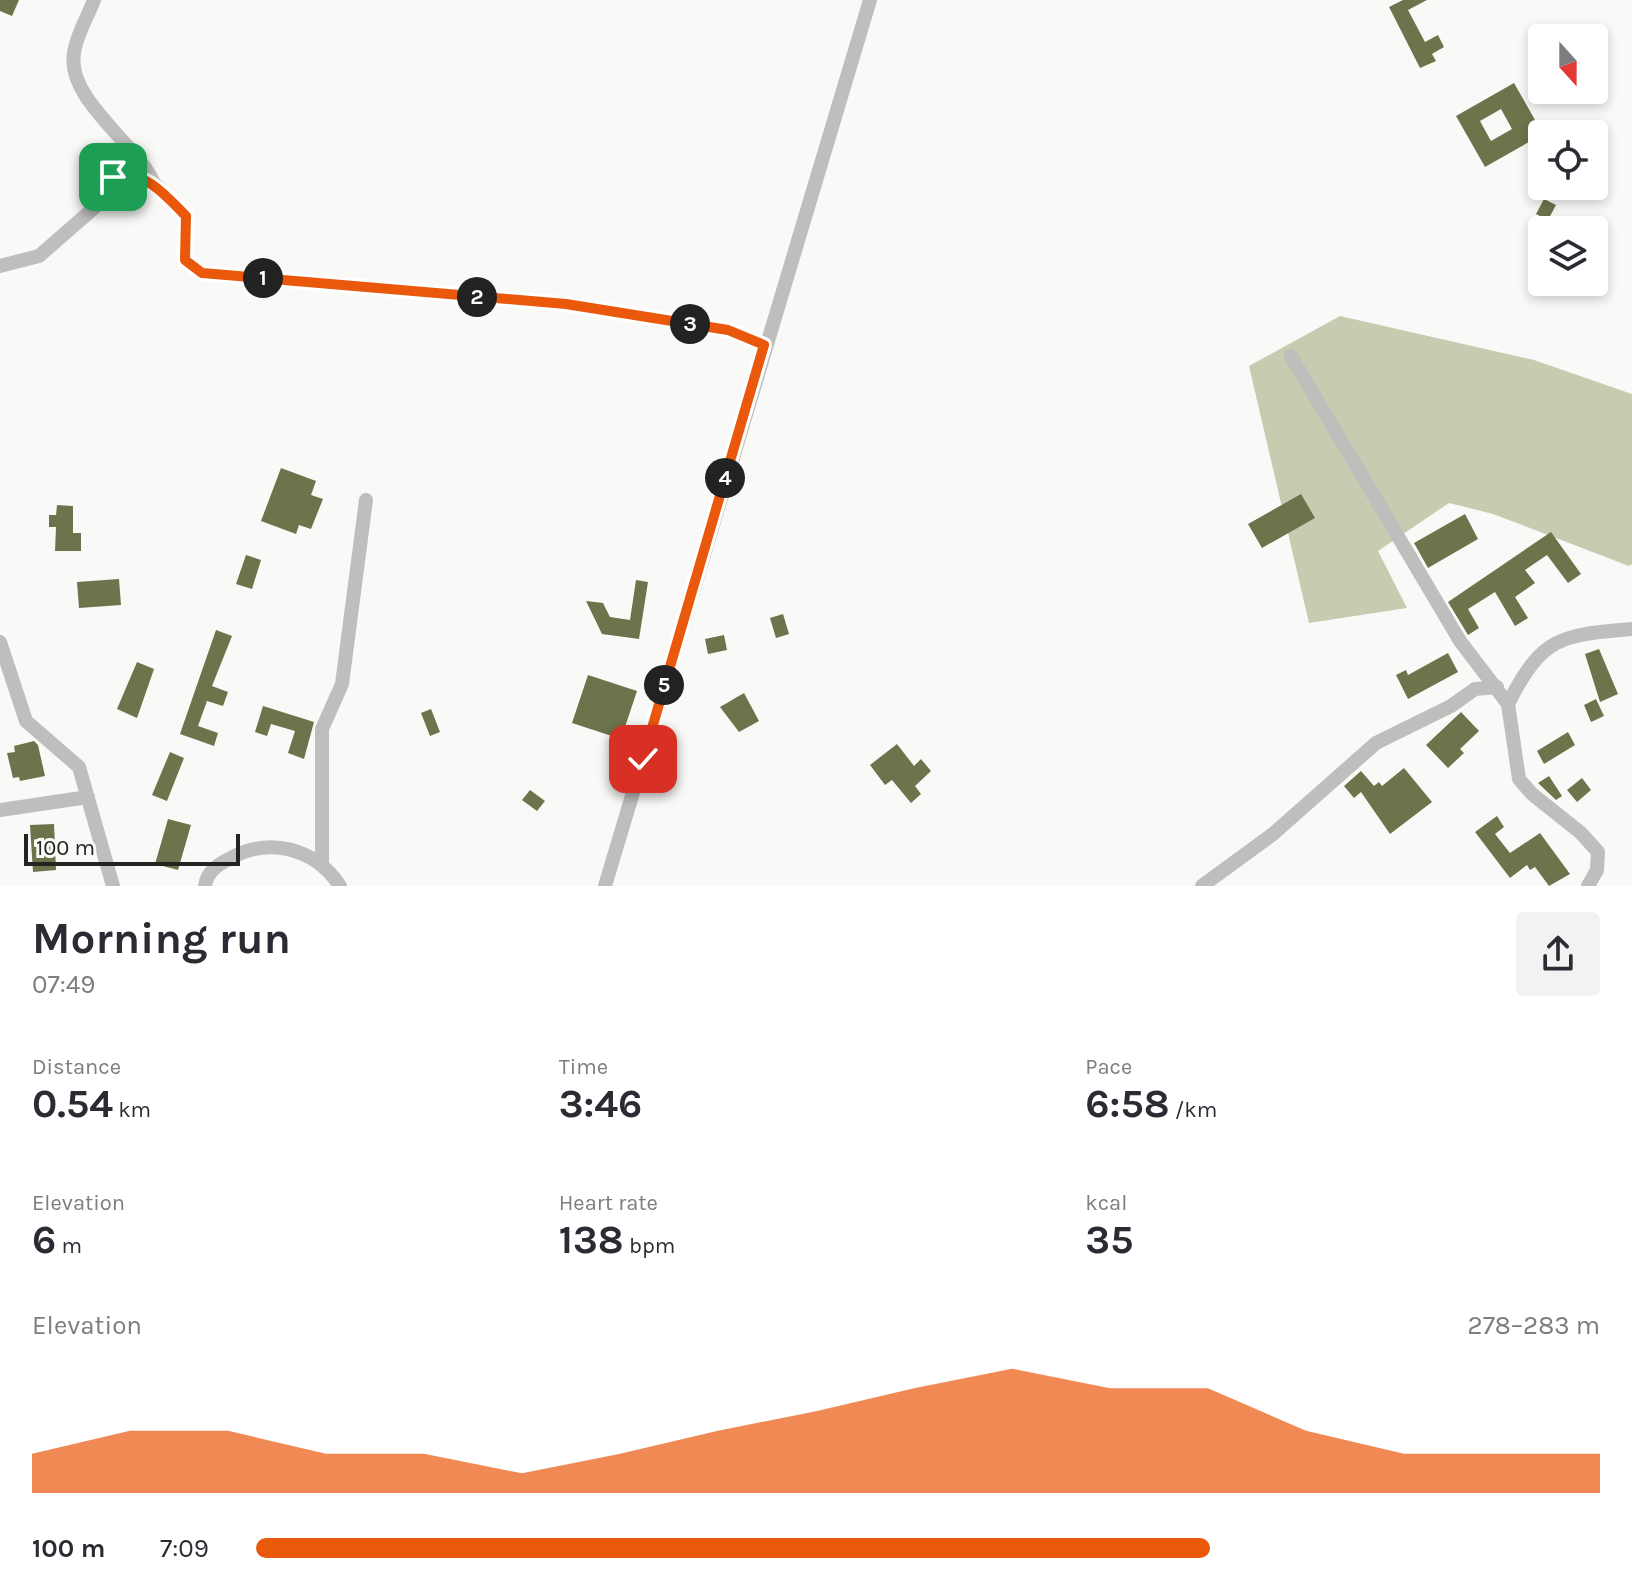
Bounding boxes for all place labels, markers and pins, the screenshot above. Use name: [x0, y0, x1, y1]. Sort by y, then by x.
pin: [79, 143, 147, 211]
pin: 1: [243, 258, 283, 298]
pin: 2: [457, 277, 497, 317]
pin: 3: [670, 304, 710, 344]
pin: 4: [705, 458, 745, 498]
pin: 5: [644, 665, 684, 705]
pin: [609, 725, 677, 793]

